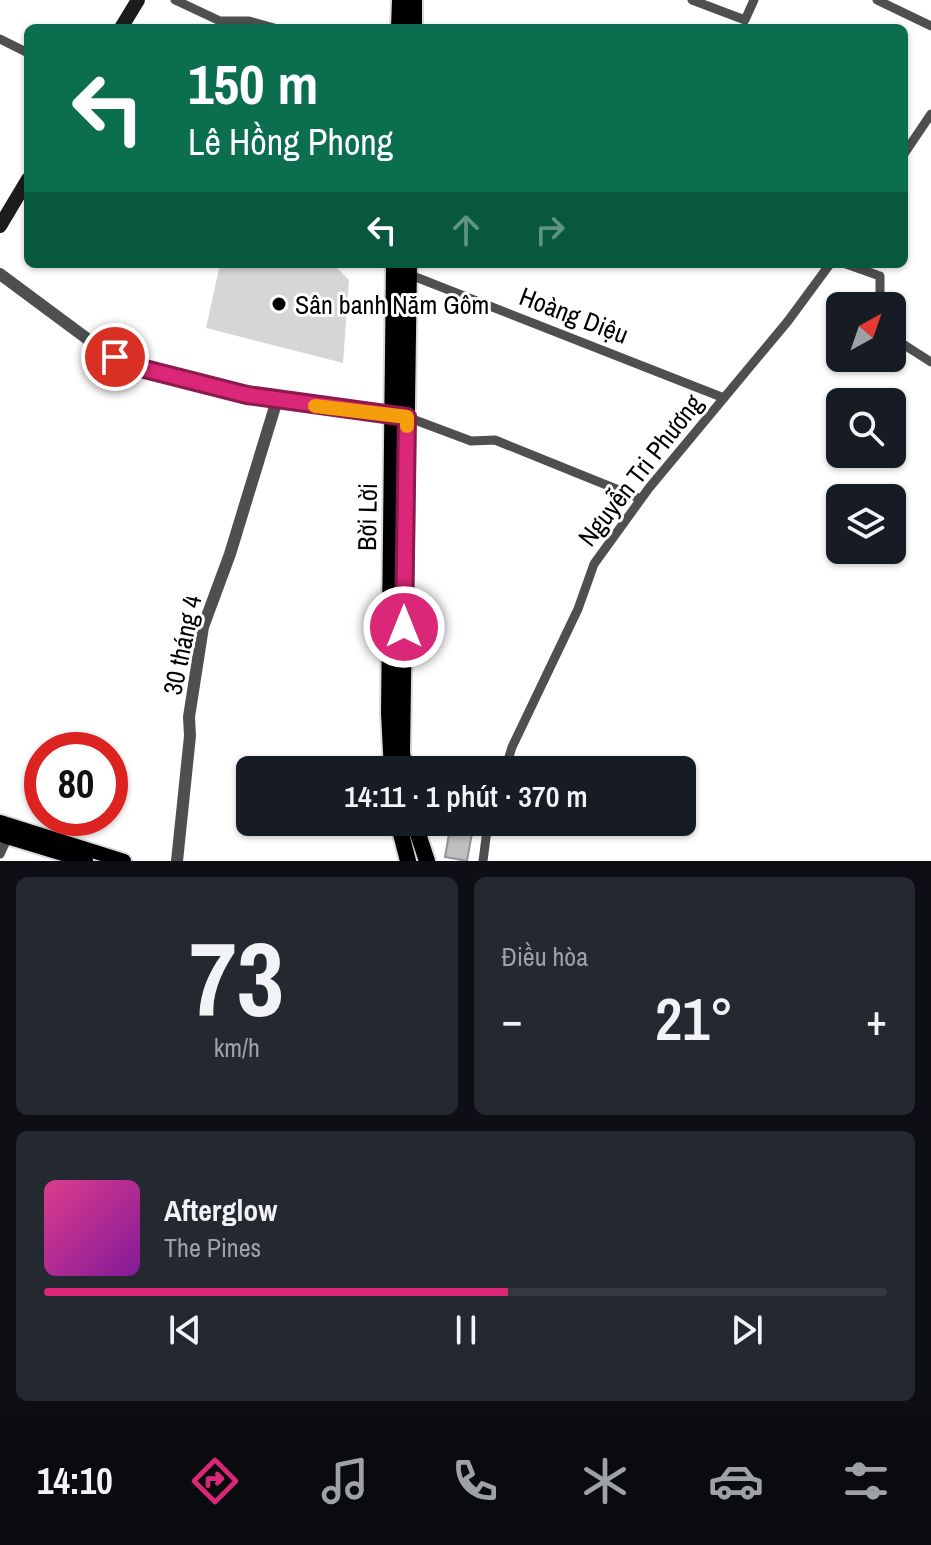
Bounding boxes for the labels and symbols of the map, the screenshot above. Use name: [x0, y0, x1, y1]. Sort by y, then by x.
street label: Hoàng Diệu: [515, 278, 633, 352]
place label: Sân banh Năm Gôm: [295, 287, 489, 322]
north arrow: [826, 292, 906, 372]
marker: Sân banh Năm Gôm: [270, 295, 288, 313]
pin: [81, 323, 149, 391]
street label: Nguyễn Tri Phương: [570, 387, 710, 553]
street label: Bời Lời: [349, 483, 385, 551]
position arrow: [362, 585, 446, 669]
street label: 30 tháng 4: [154, 592, 210, 698]
speed limit sign: 80: [24, 732, 128, 836]

